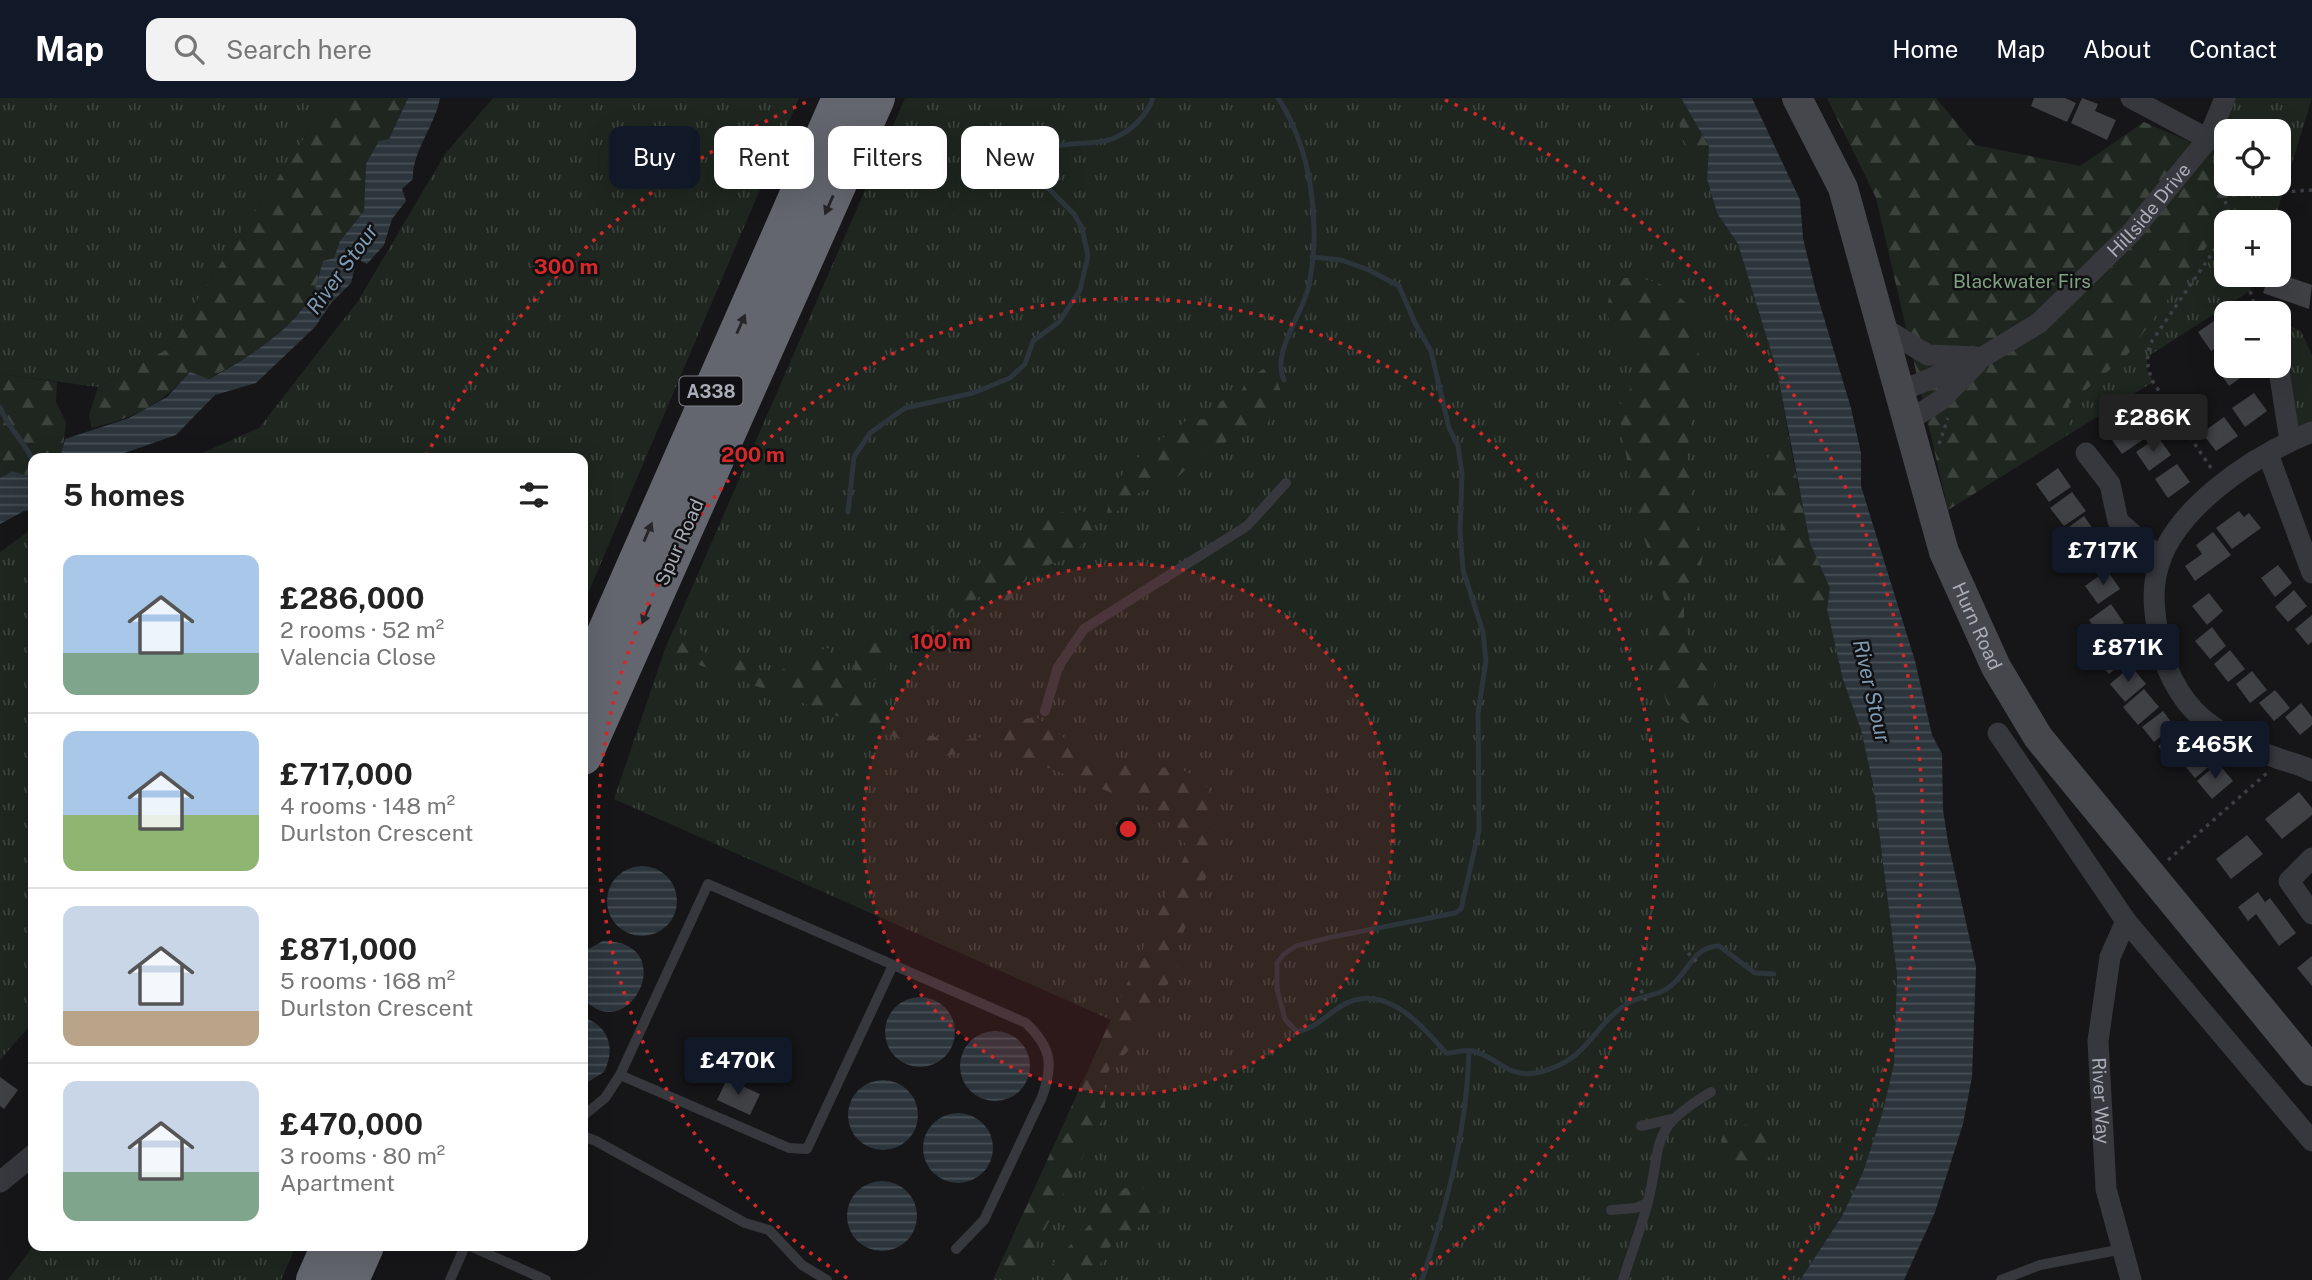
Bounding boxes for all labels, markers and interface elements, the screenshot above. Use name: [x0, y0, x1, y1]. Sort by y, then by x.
search box: [146, 18, 636, 81]
text: Map: [35, 30, 104, 68]
icon: search: [170, 30, 208, 68]
text: Search here: [226, 34, 372, 65]
text: Home: [1892, 35, 1958, 63]
text: Map: [1996, 35, 2045, 63]
text: About: [2083, 35, 2151, 63]
text: Contact: [2189, 35, 2277, 63]
map controls: [2214, 119, 2291, 378]
button: locate: [2214, 119, 2291, 196]
chip: Buy: [609, 126, 700, 189]
chip: Rent: [714, 126, 814, 189]
chip: Filters: [828, 126, 947, 189]
chip: New: [961, 126, 1059, 189]
street label: Hillside Drive: [2102, 158, 2195, 261]
one-way arrow: [823, 195, 835, 215]
button: +: [2214, 210, 2291, 287]
water label: River Stour: [301, 218, 384, 319]
text: 300 m: [534, 254, 598, 279]
park label: Blackwater Firs: [1953, 270, 2091, 292]
button: −: [2214, 301, 2291, 378]
one-way arrow: [736, 314, 747, 335]
road number: A338: [680, 376, 742, 405]
pin: £286K: [2104, 394, 2202, 454]
text: £286K: [2115, 403, 2191, 430]
text: 200 m: [721, 442, 785, 467]
icon: filters: [515, 476, 553, 514]
text: 5 homes: [63, 477, 185, 513]
street label: Spur Road: [650, 495, 708, 589]
one-way arrow: [642, 522, 654, 542]
pin: £717K: [2054, 528, 2152, 587]
text: £717K: [2068, 536, 2138, 563]
street label: Hurn Road: [1948, 579, 2007, 673]
text: £286,000: [280, 580, 424, 616]
icon: home: [119, 583, 203, 667]
one-way arrow: [640, 604, 651, 625]
text: 2 rooms · 52 m²: [280, 616, 444, 643]
pin: £871K: [2079, 624, 2177, 684]
text: 100 m: [911, 629, 971, 654]
text: £871K: [2093, 633, 2163, 660]
water label: River Stour: [1848, 637, 1896, 746]
text: Valencia Close: [280, 643, 436, 670]
pin: £465K: [2166, 722, 2264, 781]
text: £465K: [2176, 730, 2254, 757]
text: £717,000: [280, 756, 413, 792]
icon: home: [119, 759, 203, 843]
text: 4 rooms · 148 m²: [280, 792, 455, 819]
centre of rings: [1116, 817, 1140, 841]
text: Durlston Crescent: [280, 819, 473, 846]
text: £871,000: [280, 931, 417, 967]
icon: home: [119, 934, 203, 1018]
text: 5 rooms · 168 m²: [280, 967, 455, 994]
text: Durlston Crescent: [280, 994, 473, 1021]
pin: £470K: [689, 1038, 787, 1097]
text: £470K: [700, 1046, 776, 1073]
street label: River Way: [2088, 1057, 2115, 1145]
text: £470,000: [280, 1106, 423, 1142]
icon: home: [119, 1109, 203, 1193]
text: 3 rooms · 80 m²: [280, 1142, 445, 1169]
text: Apartment: [280, 1169, 395, 1196]

